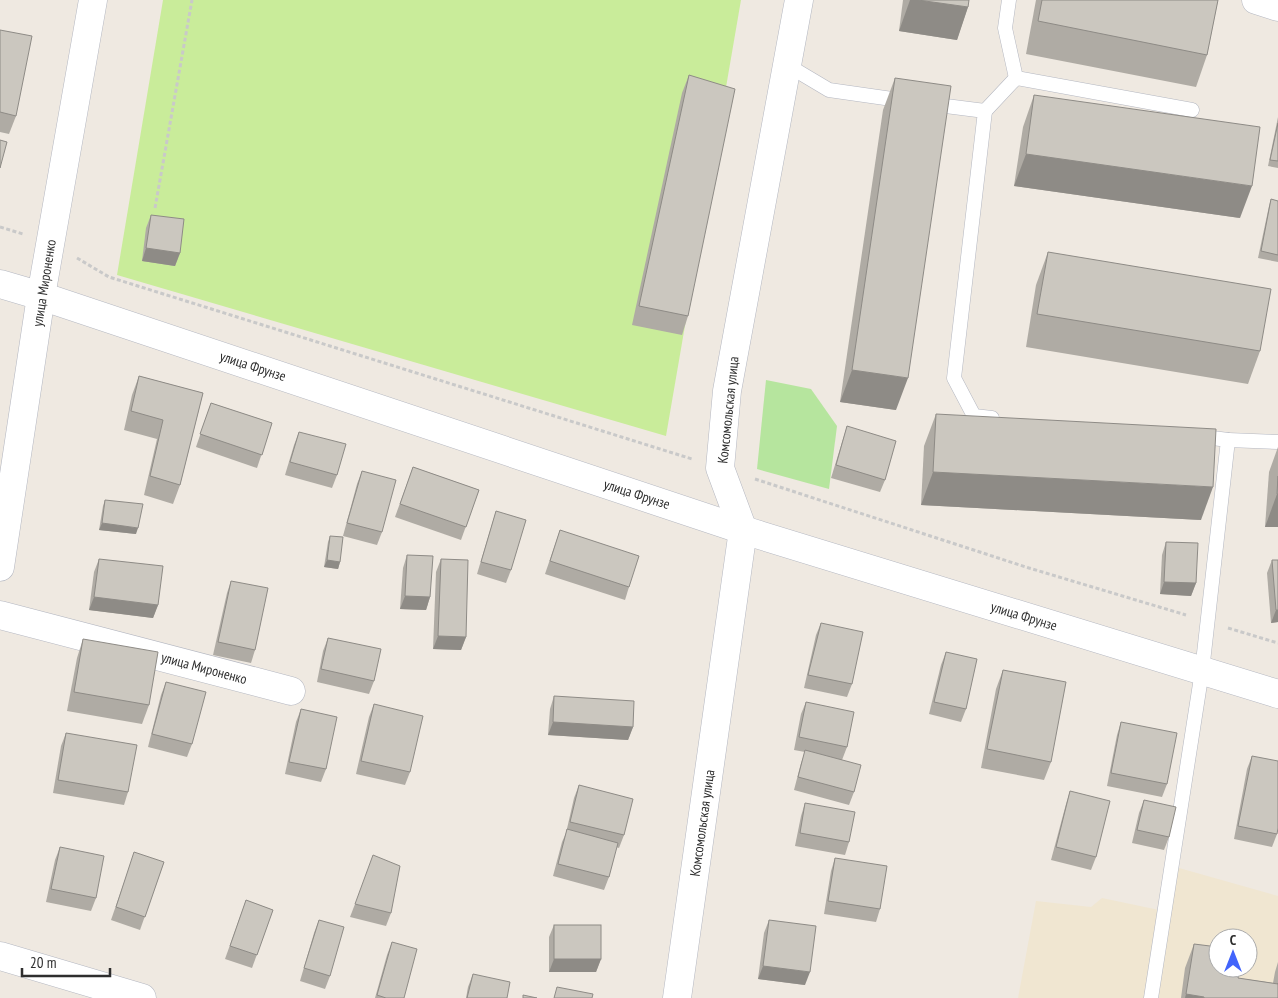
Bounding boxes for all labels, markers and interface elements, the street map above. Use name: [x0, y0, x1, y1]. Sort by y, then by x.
street label: улица Мироненко: [28, 238, 60, 328]
street label: улица Фрунзе: [218, 347, 289, 385]
street label: Комсомольская улица: [713, 356, 743, 464]
street label: улица Фрунзе: [602, 475, 673, 513]
street label: улица Фрунзе: [989, 597, 1060, 635]
street label: улица Мироненко: [159, 648, 249, 688]
street label: Комсомольская улица: [686, 768, 718, 878]
north arrow: [1208, 928, 1258, 978]
text: С: [1230, 931, 1237, 949]
scale bar: [22, 946, 110, 978]
text: 20 m: [30, 953, 56, 972]

